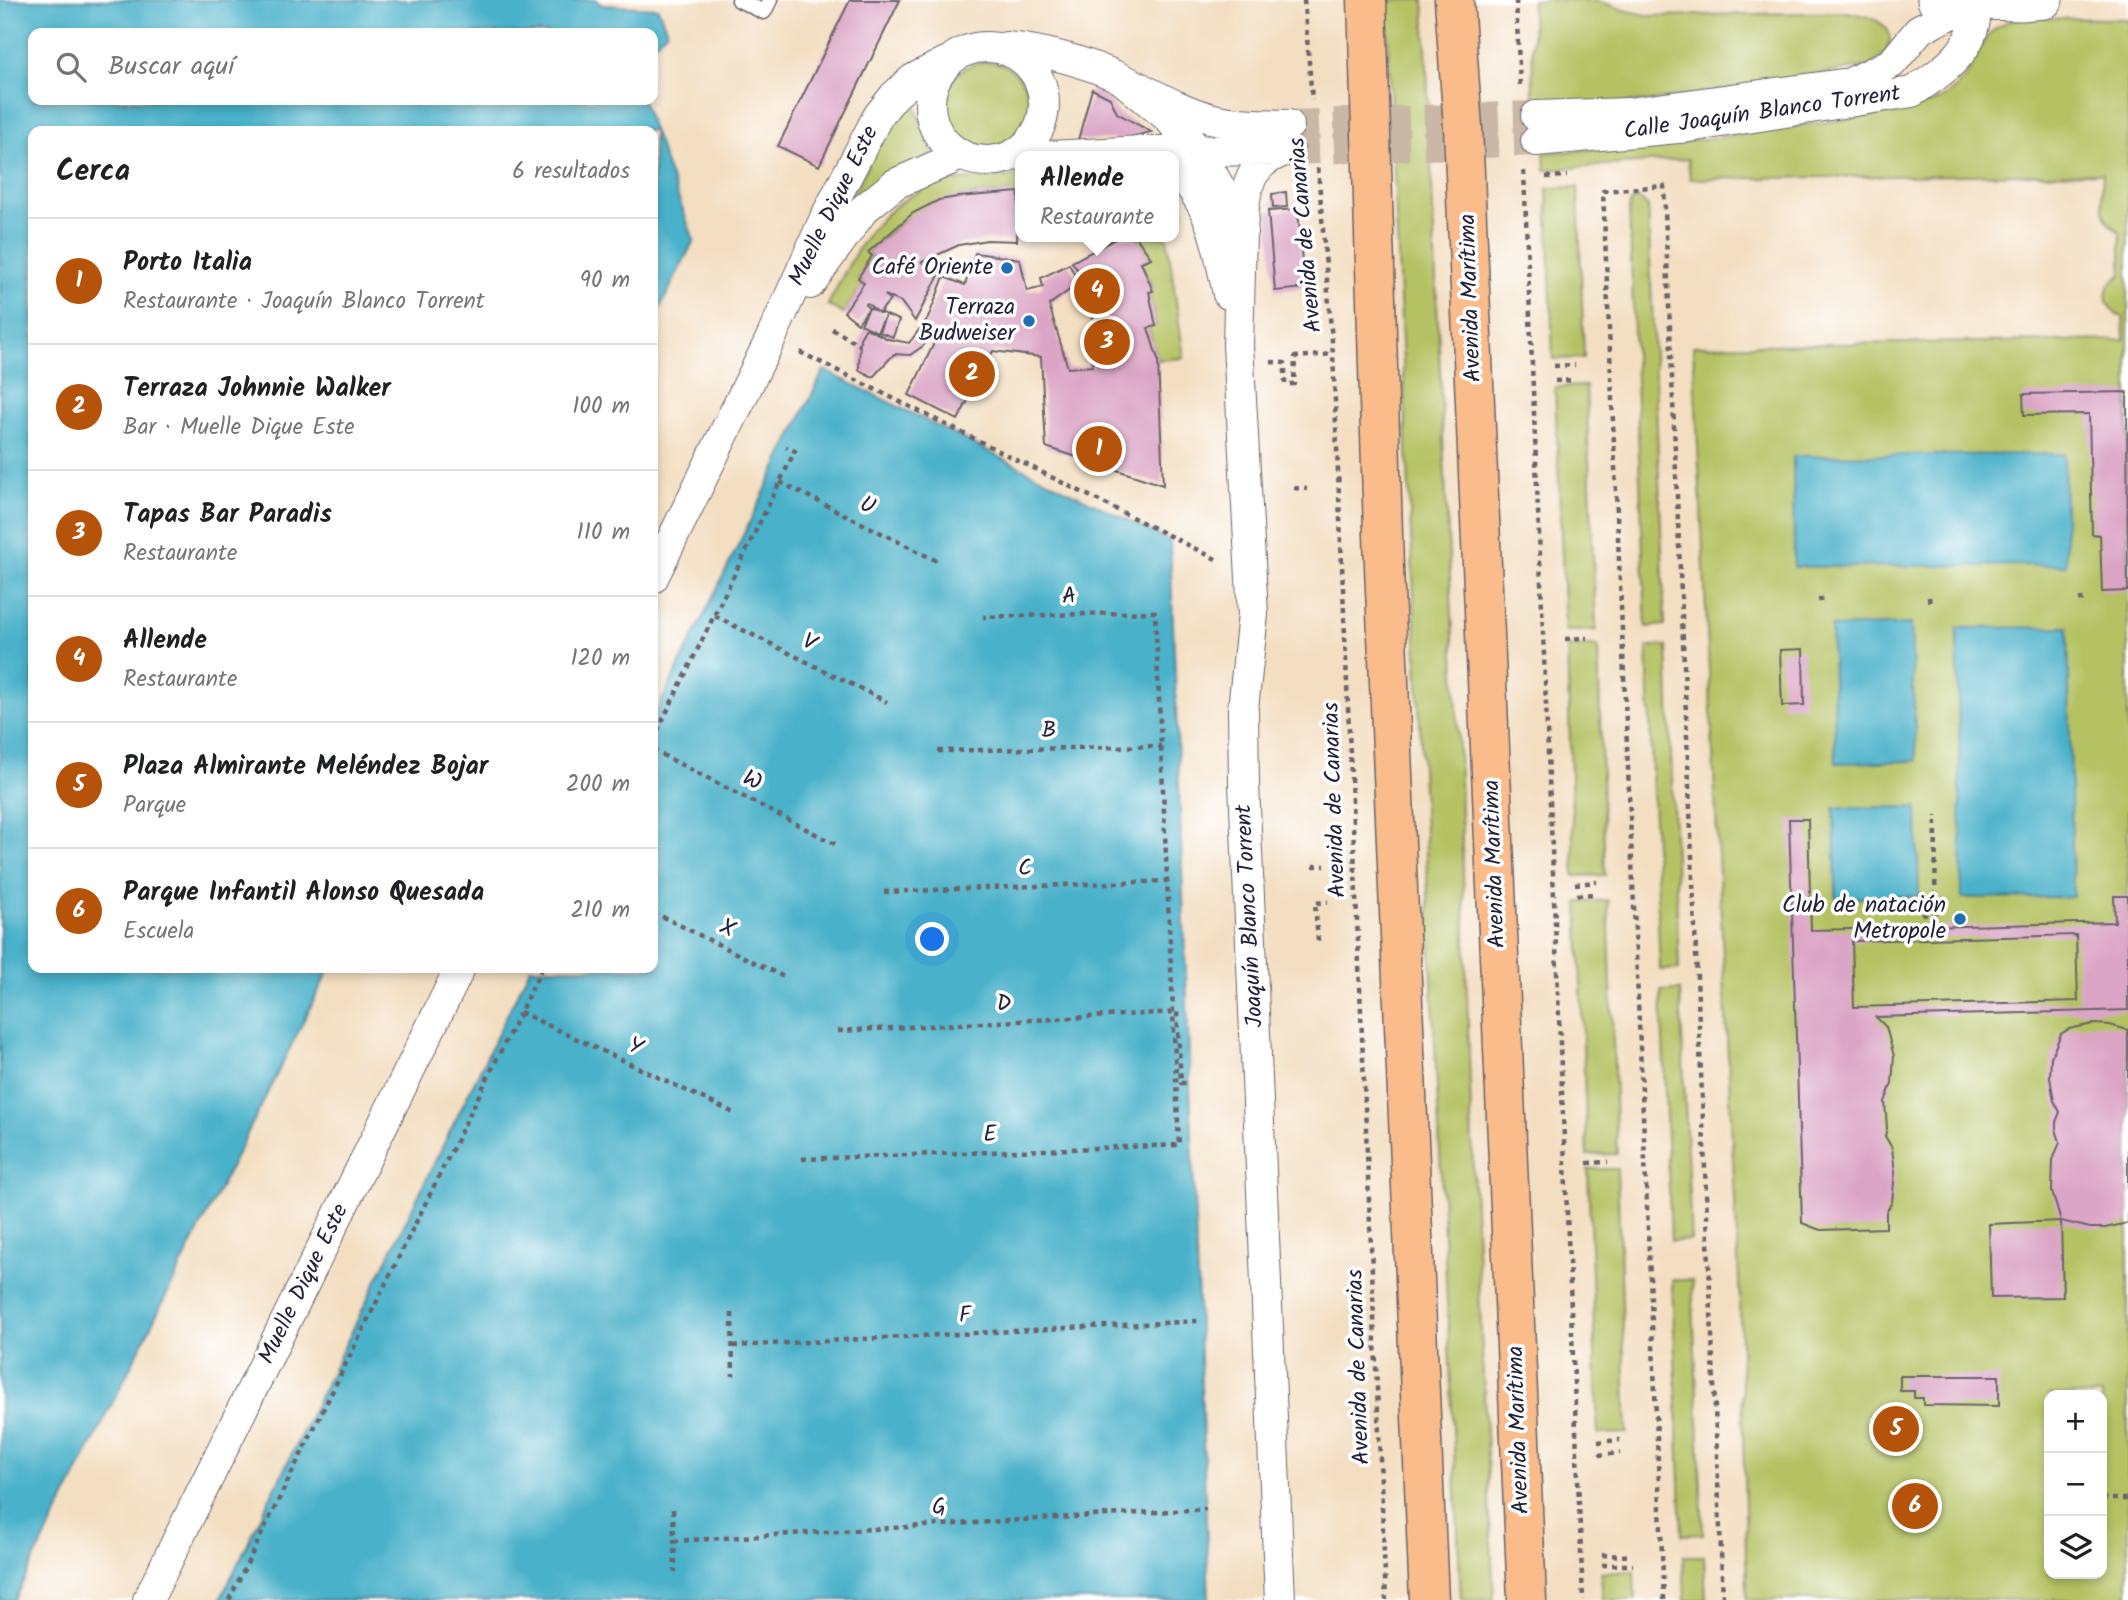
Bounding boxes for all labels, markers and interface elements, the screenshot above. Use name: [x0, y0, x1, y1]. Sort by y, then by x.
search box: [28, 28, 658, 105]
text: Buscar aquí: [108, 46, 234, 88]
icon: search: [52, 48, 90, 86]
street label: Calle Joaquín Blanco Torrent: [1621, 76, 1904, 150]
street label: Muelle Dique Este: [780, 120, 888, 292]
street label: Avenida de Canarias: [1280, 136, 1332, 334]
text: Cerca: [56, 148, 130, 196]
popup: [1015, 151, 1179, 242]
text: 6 resultados: [512, 154, 630, 190]
text: Allende: [1040, 158, 1124, 200]
text: Restaurante: [1040, 200, 1154, 236]
street label: Avenida Marítima: [1450, 213, 1492, 383]
text: Porto Italia: [123, 242, 252, 284]
place label: Café Oriente: [871, 250, 993, 286]
marker: Café Oriente: [999, 260, 1015, 276]
text: 1: [76, 263, 82, 299]
text: 90 m: [580, 263, 630, 299]
pin: 4: [1074, 265, 1120, 317]
text: Restaurante · Joaquín Blanco Torrent: [123, 284, 485, 320]
place label: Terraza Budweiser: [919, 290, 1016, 352]
marker: Terraza Budweiser: [1021, 313, 1037, 329]
pin: 3: [1084, 316, 1130, 368]
pin: 2: [949, 348, 995, 400]
text: Terraza Johnnie Walker: [123, 368, 391, 410]
text: 2: [72, 389, 86, 425]
text: 100 m: [572, 389, 630, 425]
text: Bar · Muelle Dique Este: [123, 410, 355, 446]
pin: 1: [1076, 423, 1122, 475]
street label: U: [853, 487, 882, 525]
text: Tapas Bar Paradis: [123, 494, 332, 536]
text: 3: [73, 515, 85, 551]
text: 110 m: [577, 515, 630, 551]
text: Restaurante: [123, 536, 237, 572]
street label: A: [1061, 579, 1077, 615]
text: Allende: [123, 620, 207, 662]
street label: V: [795, 624, 824, 663]
text: 4: [73, 641, 85, 677]
text: 120 m: [570, 641, 630, 677]
text: Restaurante: [123, 662, 237, 698]
street label: Avenida de Canarias: [1314, 701, 1356, 898]
street label: B: [1041, 713, 1057, 749]
text: Plaza Almirante Meléndez Bojar: [123, 746, 488, 788]
street label: W: [736, 761, 768, 801]
text: 5: [73, 767, 85, 803]
text: 200 m: [566, 767, 630, 803]
street label: Avenida Marítima: [1474, 779, 1516, 949]
text: Parque: [123, 788, 186, 824]
street label: Joaquín Blanco Torrent: [1226, 802, 1274, 1029]
street label: C: [1017, 851, 1033, 887]
text: Parque Infantil Alonso Quesada: [123, 872, 484, 914]
place label: Club de natación Metropole: [1782, 888, 1946, 950]
text: 6: [73, 893, 85, 929]
text: 210 m: [570, 893, 630, 929]
street label: X: [713, 910, 742, 949]
marker: Club de natación Metropole: [1952, 911, 1968, 927]
text: Escuela: [123, 914, 194, 950]
your location: [915, 922, 949, 956]
street label: D: [996, 986, 1013, 1022]
street label: Y: [621, 1028, 649, 1066]
street label: E: [983, 1117, 998, 1153]
street label: Muelle Dique Este: [250, 1198, 358, 1370]
street label: Avenida de Canarias: [1338, 1268, 1380, 1465]
street label: F: [958, 1298, 974, 1334]
street label: Avenida Marítima: [1498, 1345, 1540, 1515]
map controls: [2044, 1390, 2107, 1579]
button: +: [2044, 1390, 2107, 1453]
pin: 5: [1873, 1403, 1919, 1455]
button: −: [2044, 1453, 2107, 1516]
pin: 6: [1892, 1480, 1938, 1532]
street label: G: [931, 1490, 947, 1526]
button: layers: [2044, 1516, 2107, 1579]

